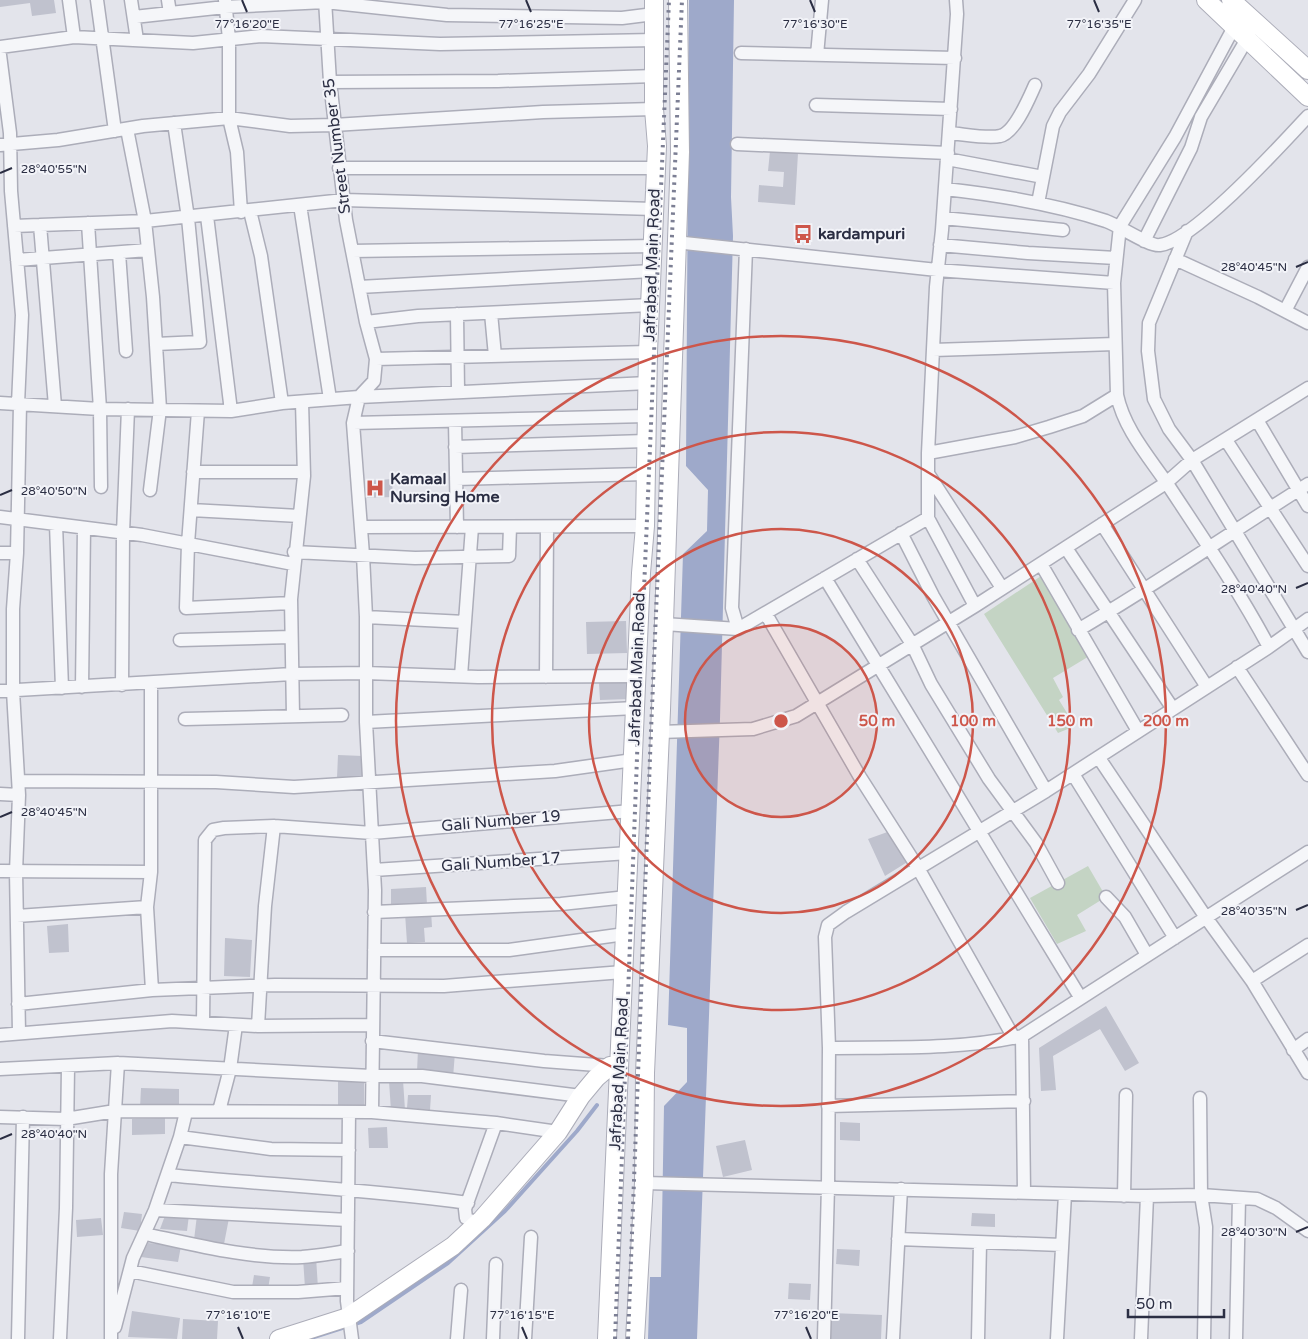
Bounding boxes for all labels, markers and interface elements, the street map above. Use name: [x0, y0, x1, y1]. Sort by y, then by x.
text: 77°16'20"E: [214, 17, 280, 31]
text: 77°16'25"E: [498, 17, 564, 31]
text: 77°16'30"E: [782, 17, 848, 31]
text: 77°16'35"E: [1066, 17, 1132, 31]
street label: Street Number 35: [319, 77, 355, 215]
text: 28°40'55"N: [21, 162, 87, 176]
street label: Jafrabad Main Road: [639, 188, 665, 342]
bus stop icon: kardampuri: [792, 223, 814, 245]
place label: kardampuri: [818, 224, 905, 244]
text: 28°40'45"N: [1221, 260, 1287, 274]
place label: Kamaal Nursing Home: [390, 469, 500, 507]
hospital icon: Kamaal Nursing Home: [364, 477, 386, 499]
text: 28°40'50"N: [21, 484, 87, 498]
text: 28°40'40"N: [1221, 582, 1287, 596]
street label: Jafrabad Main Road: [624, 592, 650, 746]
centre of rings: [772, 712, 790, 730]
text: 50 m: [859, 712, 895, 730]
text: 100 m: [950, 712, 996, 730]
text: 150 m: [1047, 712, 1093, 730]
text: 200 m: [1143, 712, 1189, 730]
text: 28°40'45"N: [21, 805, 87, 819]
street label: Gali Number 19: [440, 806, 562, 836]
street label: Gali Number 17: [441, 848, 561, 876]
text: 28°40'35"N: [1221, 904, 1287, 918]
street label: Jafrabad Main Road: [605, 997, 633, 1151]
text: 28°40'40"N: [21, 1127, 87, 1141]
text: 28°40'30"N: [1221, 1225, 1287, 1239]
scale bar: [1128, 1286, 1224, 1318]
text: 50 m: [1136, 1295, 1173, 1313]
text: 77°16'10"E: [205, 1308, 271, 1322]
text: 77°16'15"E: [489, 1308, 555, 1322]
text: 77°16'20"E: [773, 1308, 839, 1322]

